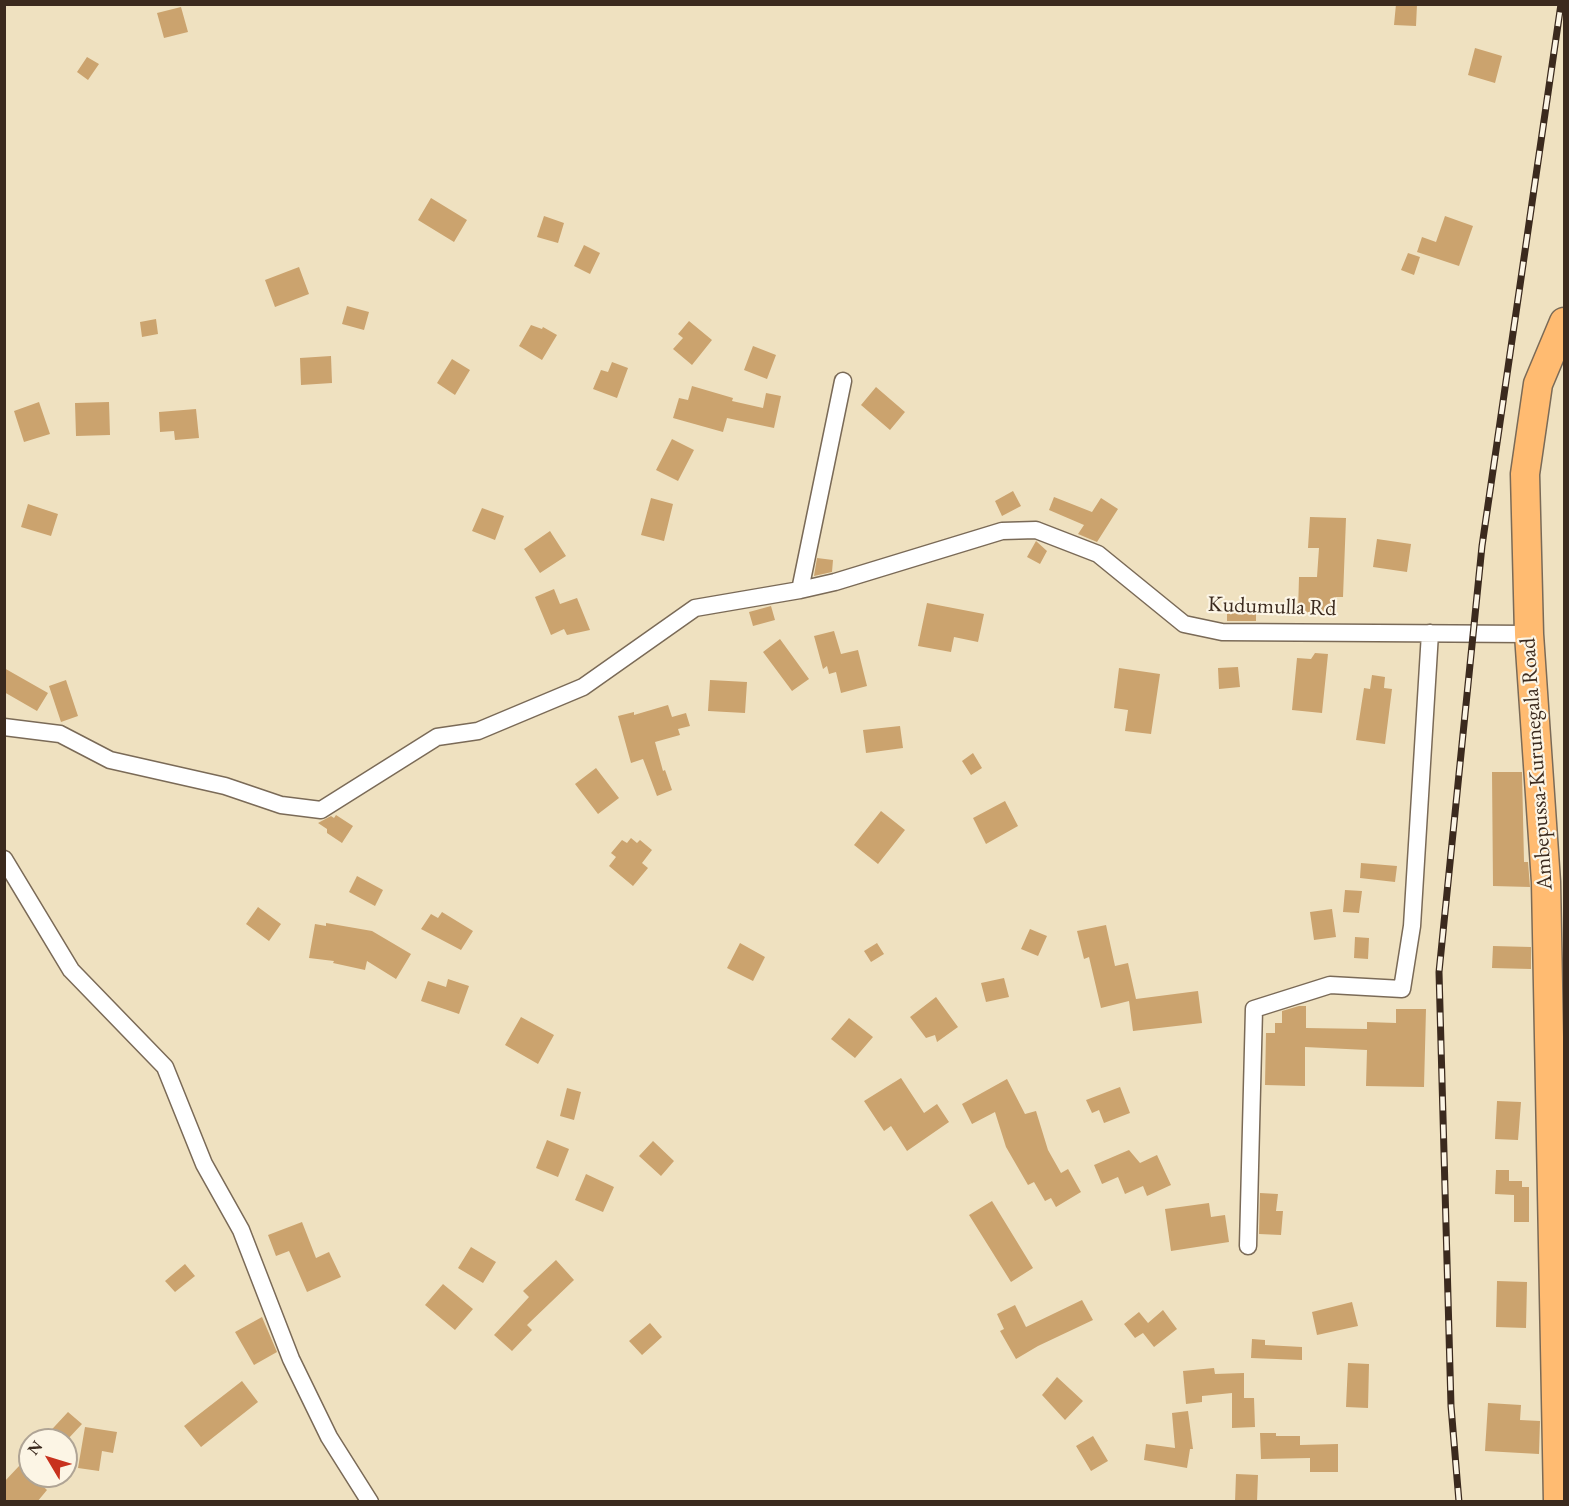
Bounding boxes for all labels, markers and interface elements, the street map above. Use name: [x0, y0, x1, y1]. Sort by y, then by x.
street label: Kudumulla Rd: [1207, 592, 1337, 622]
street label: Ambepussa-Kurunegala Road: [1515, 637, 1559, 891]
north arrow: [18, 1428, 78, 1488]
text: N: [23, 1436, 47, 1459]

